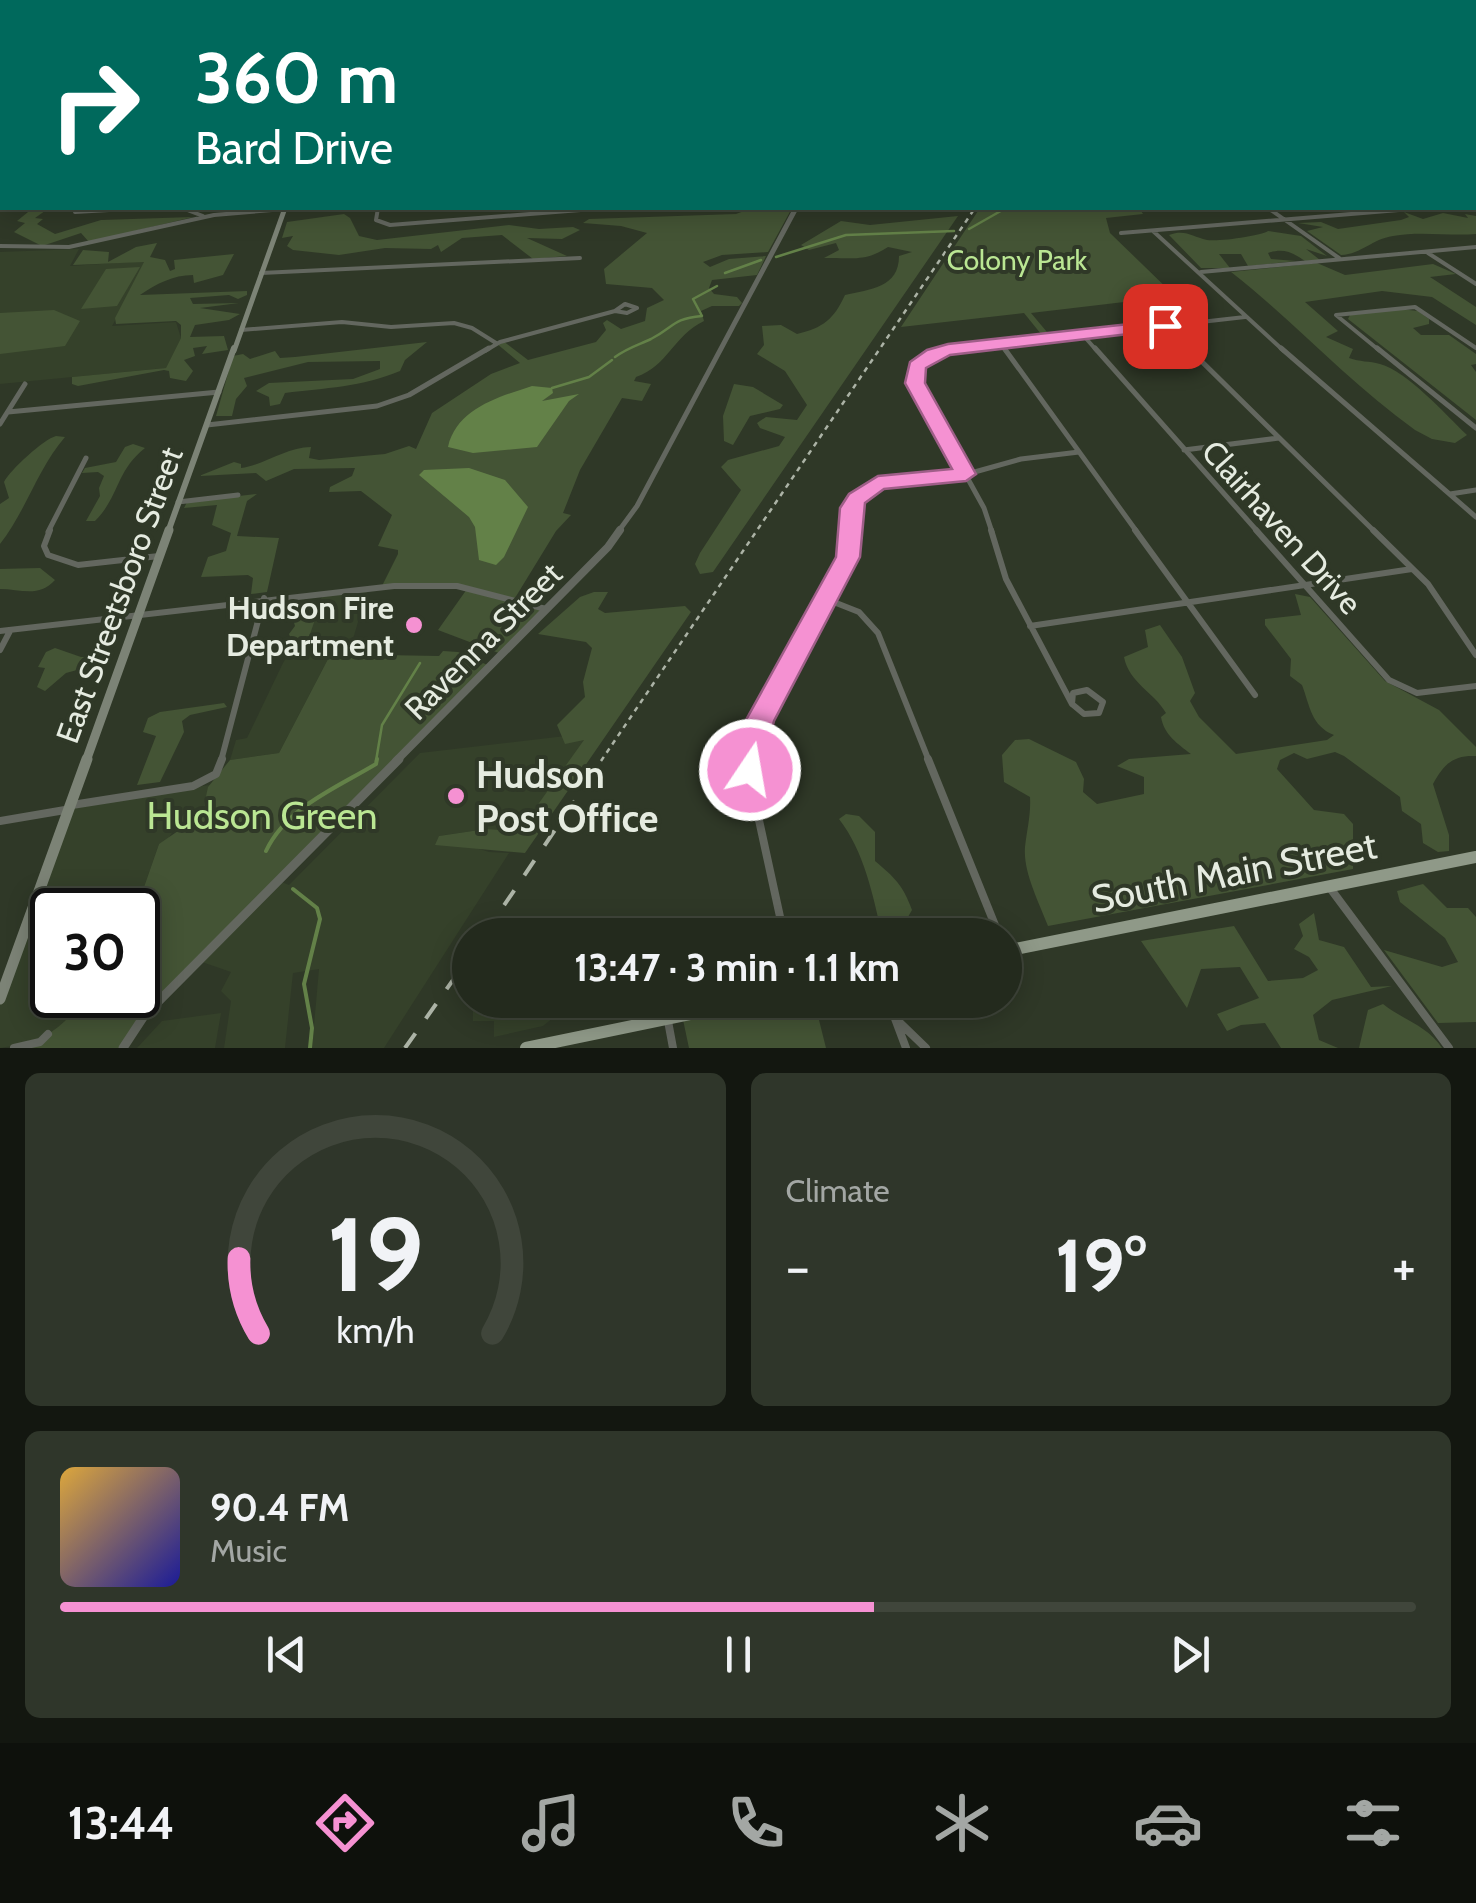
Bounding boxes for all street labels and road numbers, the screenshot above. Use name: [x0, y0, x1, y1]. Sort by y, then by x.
street label: Clairhaven Drive: [1194, 432, 1370, 622]
street label: East Streetsboro Street: [47, 442, 191, 748]
street label: Ravenna Street: [396, 554, 570, 728]
street label: South Main Street: [1088, 821, 1381, 923]

